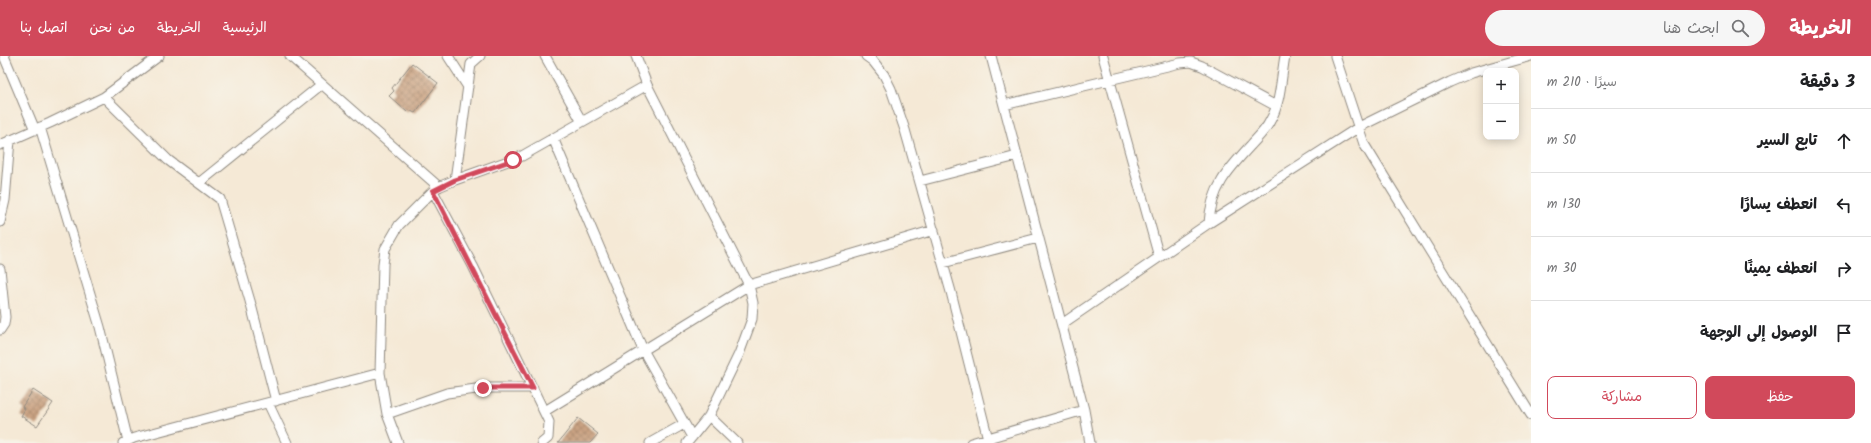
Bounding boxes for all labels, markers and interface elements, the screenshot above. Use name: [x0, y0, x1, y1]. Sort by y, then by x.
search box: [1485, 10, 1765, 46]
text: الخريطة: [1789, 14, 1851, 44]
text: اتصل بنا: [20, 17, 68, 39]
text: من نحن: [90, 17, 135, 39]
text: الخريطة: [157, 17, 201, 39]
text: الرئيسية: [223, 17, 267, 39]
text: ابحث هنا: [1663, 17, 1719, 41]
icon: search: [1729, 17, 1751, 39]
map controls: [1483, 68, 1519, 140]
button: +: [1483, 68, 1519, 104]
text: 3 دقيقة: [1800, 69, 1855, 96]
text: سيرًا · 210 m: [1547, 72, 1617, 93]
button: −: [1483, 104, 1519, 140]
text: تابع السير: [1758, 129, 1817, 153]
text: 50 m: [1547, 130, 1576, 151]
icon: ahead: [1833, 130, 1855, 152]
route start: [504, 151, 522, 169]
text: انعطف يسارًا: [1740, 193, 1817, 217]
text: 130 m: [1547, 194, 1581, 215]
icon: left: [1833, 194, 1855, 216]
text: انعطف يمينًا: [1744, 257, 1817, 281]
text: 30 m: [1547, 258, 1577, 279]
icon: right: [1833, 258, 1855, 280]
text: الوصول إلى الوجهة: [1700, 321, 1817, 345]
icon: arrive: [1833, 322, 1855, 344]
button: مشاركة: [1547, 376, 1697, 419]
button: حفظ: [1705, 376, 1855, 419]
route end: [474, 379, 492, 397]

